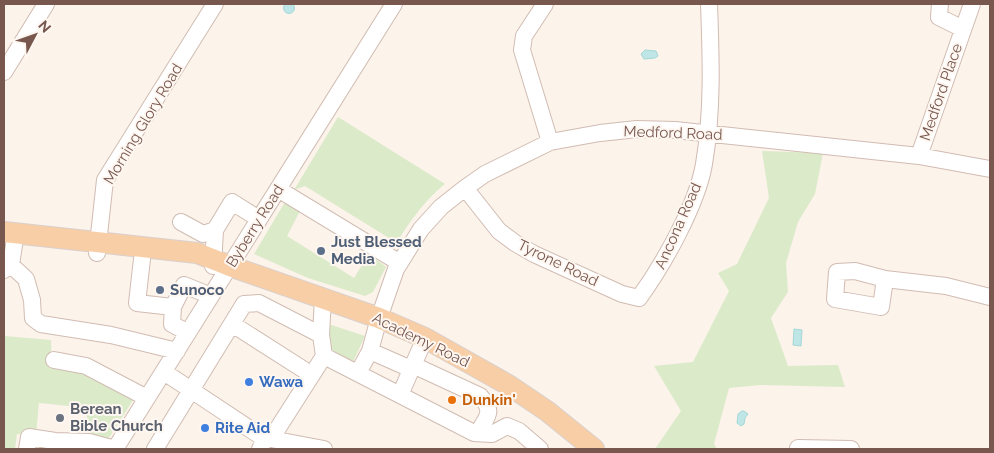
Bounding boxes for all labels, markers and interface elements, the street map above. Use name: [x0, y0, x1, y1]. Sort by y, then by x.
north arrow: [10, 10, 60, 60]
text: N: [35, 17, 54, 36]
street label: Medford Place: [916, 41, 966, 143]
street label: Morning Glory Road: [100, 60, 186, 188]
street label: Medford Road: [623, 122, 723, 144]
street label: Ancona Road: [651, 180, 705, 272]
street label: Byberry Road: [222, 181, 288, 271]
place label: Just Blessed Media: [331, 233, 422, 268]
street label: Tyrone Road: [515, 236, 601, 290]
marker: Just Blessed Media: [315, 245, 327, 257]
place label: Sunoco: [170, 281, 224, 299]
marker: Sunoco: [154, 284, 166, 296]
street label: Academy Road: [370, 309, 472, 371]
place label: Wawa: [259, 373, 304, 391]
marker: Wawa: [243, 376, 255, 388]
place label: Dunkin': [462, 391, 516, 409]
marker: Dunkin': [446, 394, 458, 406]
place label: Berean Bible Church: [70, 400, 163, 435]
marker: Berean Bible Church: [54, 412, 66, 424]
place label: Rite Aid: [215, 419, 270, 437]
marker: Rite Aid: [199, 422, 211, 434]

